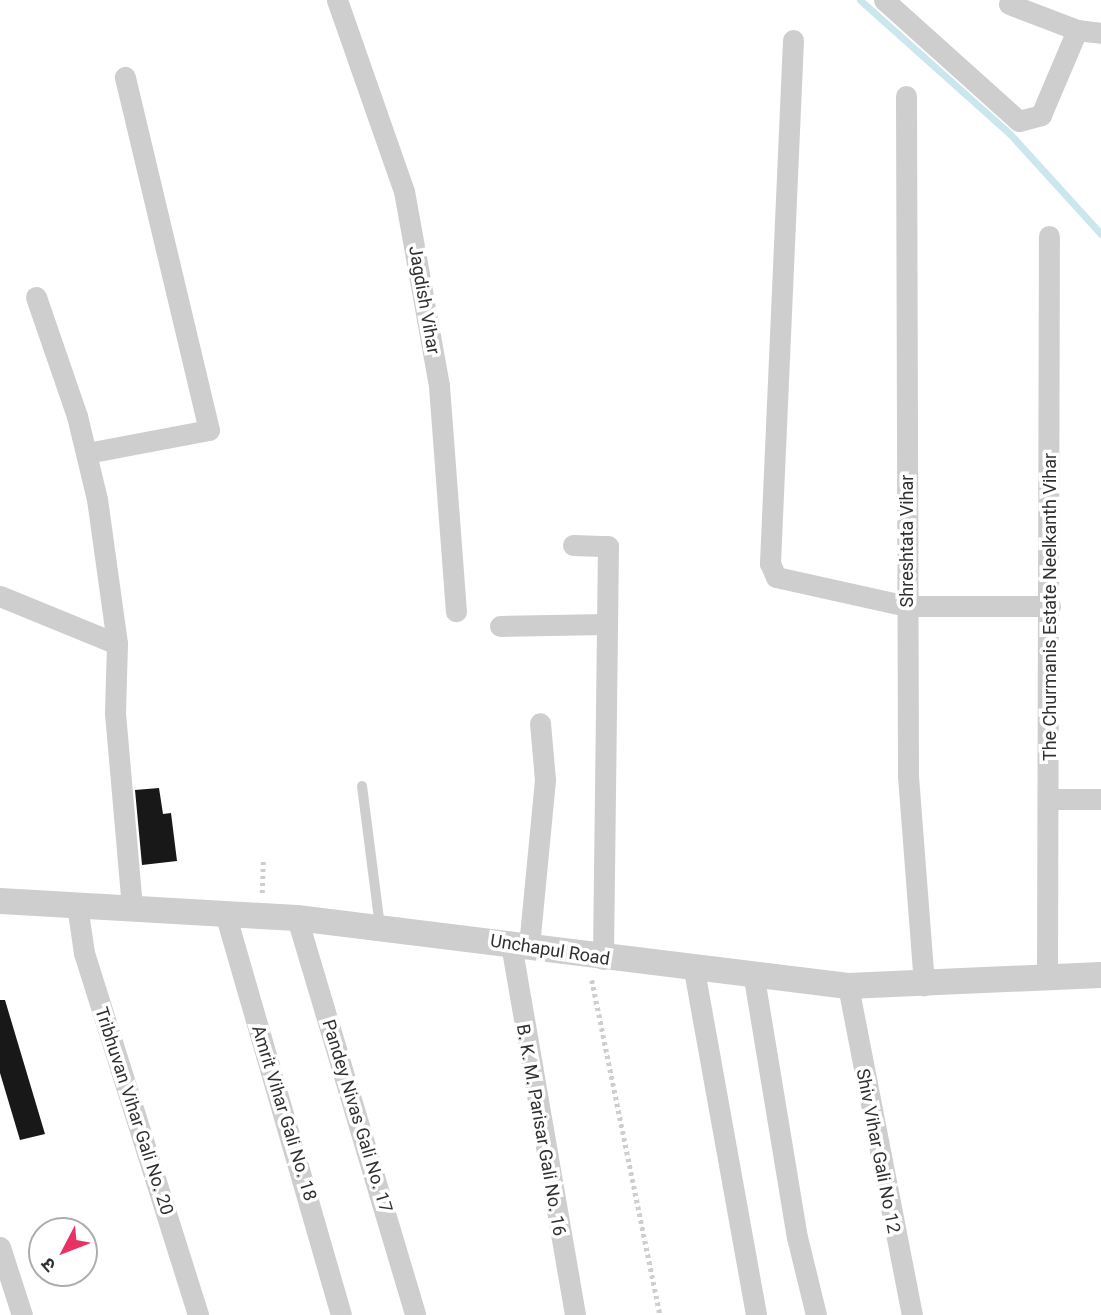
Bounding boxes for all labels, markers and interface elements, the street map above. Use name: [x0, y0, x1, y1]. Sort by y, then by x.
street label: Jagdish Vihar: [404, 244, 444, 356]
street label: The Churmanis Estate Neelkanth Vihar: [1039, 453, 1061, 761]
street label: Shreshtata Vihar: [896, 475, 918, 607]
street label: Unchapul Road: [489, 930, 611, 970]
street label: Tribhuvan Vihar Gali No. 20: [90, 1004, 178, 1218]
street label: Pandey Nivas Gali No. 17: [317, 1017, 397, 1215]
street label: B. K. M. Parisar Gali No. 16: [512, 1022, 570, 1238]
street label: Amrit Vihar Gali No. 18: [247, 1023, 321, 1203]
street label: Shiv Vihar Gali No 12: [851, 1067, 905, 1235]
north arrow: [28, 1217, 98, 1287]
text: उ: [36, 1253, 61, 1277]

